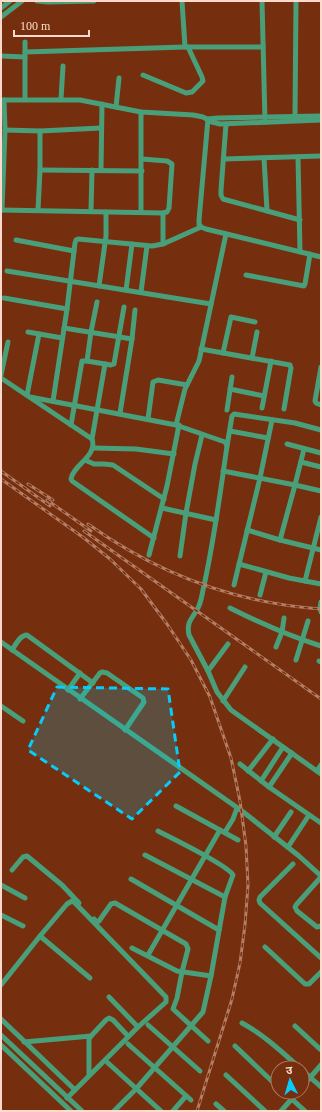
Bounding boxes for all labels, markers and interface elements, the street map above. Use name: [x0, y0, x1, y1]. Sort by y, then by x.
scale bar: [14, 12, 89, 38]
text: 100 m: [20, 19, 51, 33]
north arrow: [270, 1060, 310, 1100]
text: उ: [285, 1064, 293, 1076]

